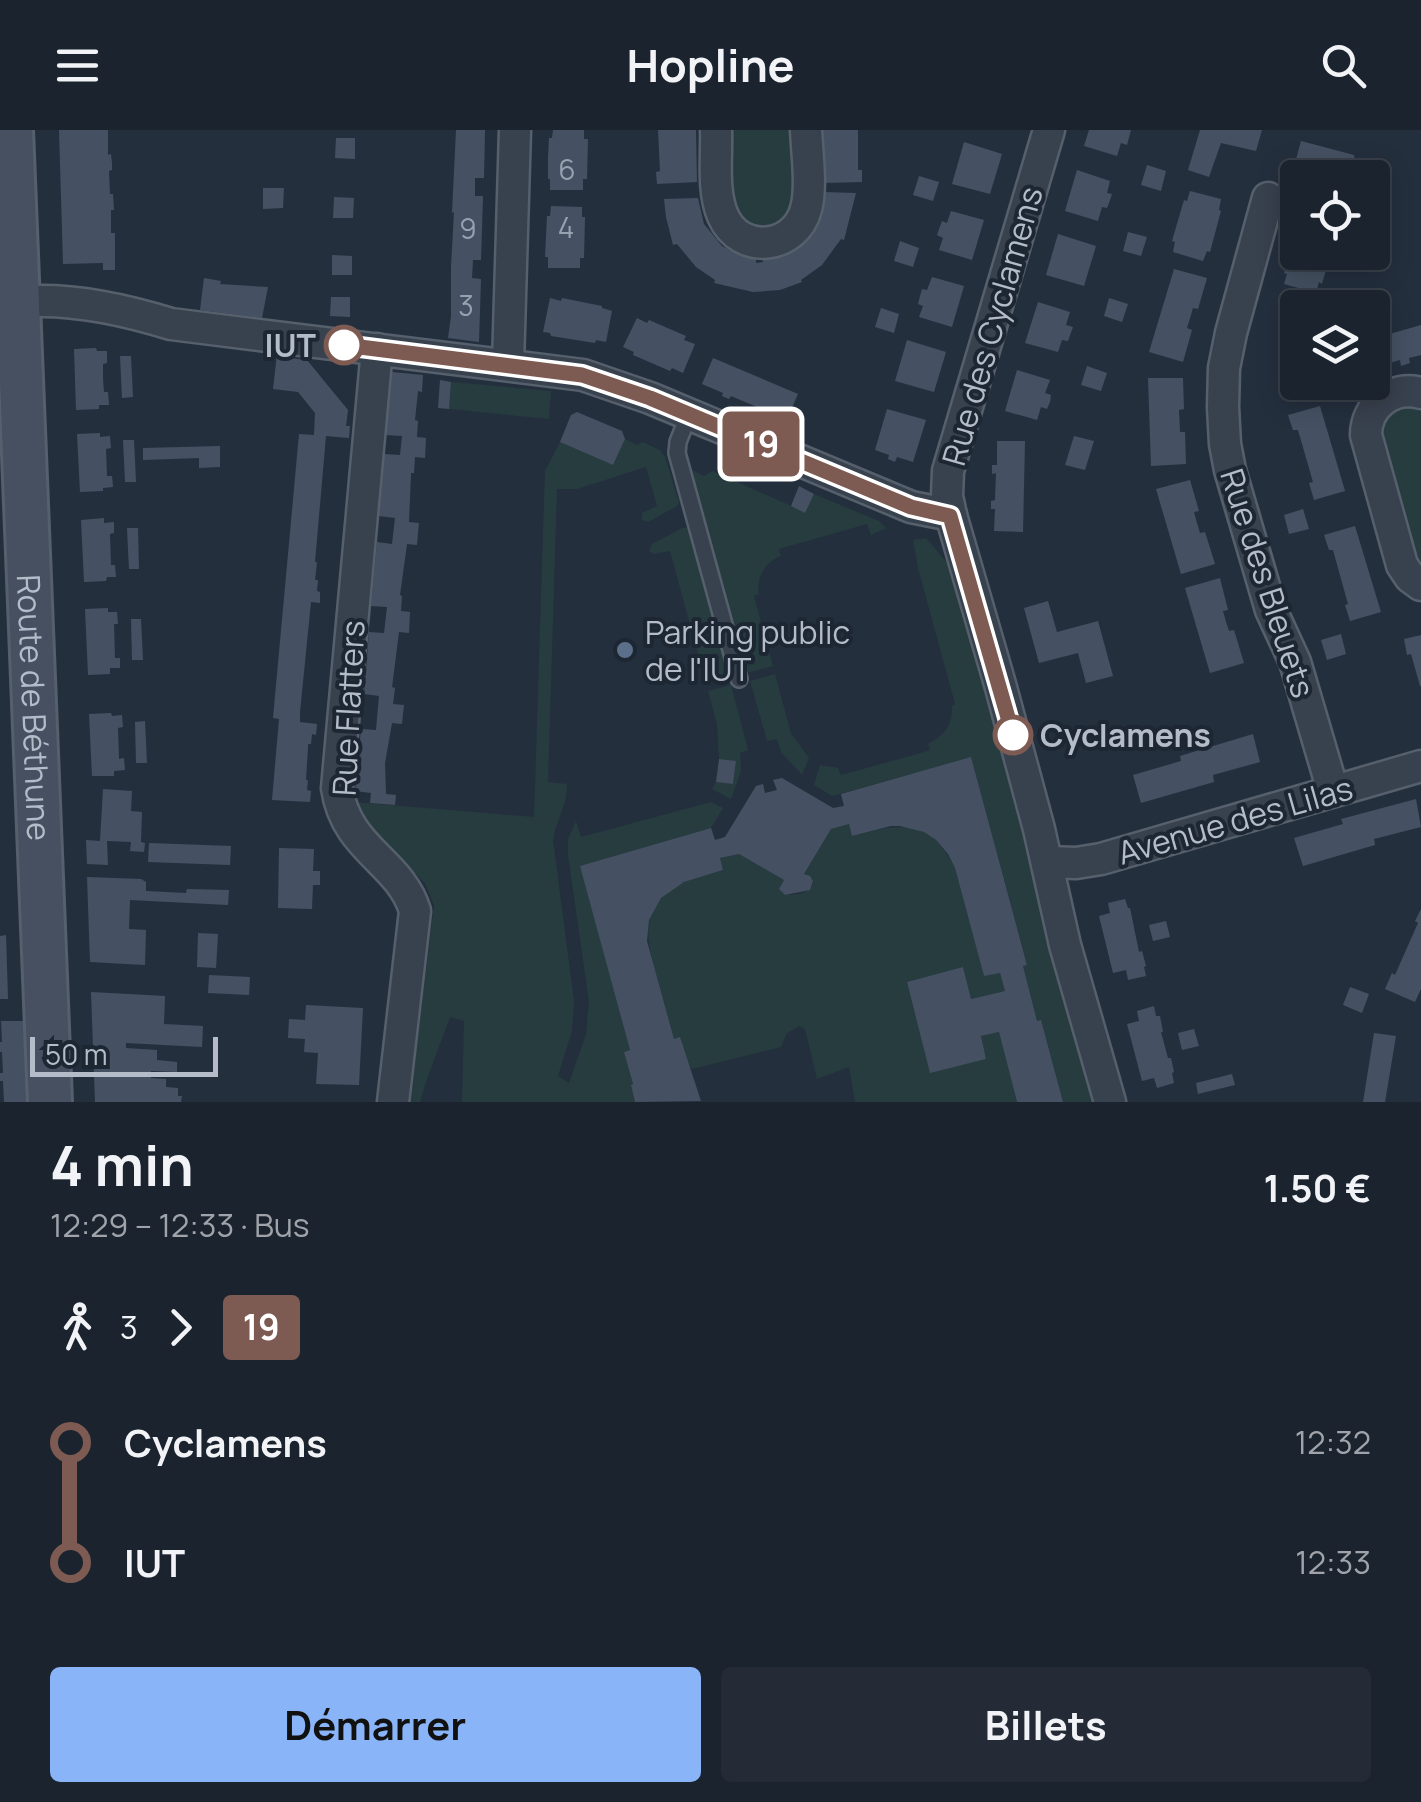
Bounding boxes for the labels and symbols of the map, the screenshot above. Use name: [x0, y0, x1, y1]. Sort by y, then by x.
house number: 6: [558, 150, 576, 188]
street label: Rue des Cyclamens: [931, 182, 1053, 470]
house number: 4: [558, 208, 574, 246]
house number: 9: [459, 209, 477, 247]
house number: 3: [458, 286, 474, 324]
place label: IUT: [265, 323, 317, 367]
marker: IUT: [325, 326, 363, 364]
line badge: 19: [716, 412, 806, 476]
street label: Rue des Bleuets: [1210, 463, 1326, 703]
street label: Route de Béthune: [7, 574, 61, 841]
place label: Parking public de l'IUT: [645, 610, 850, 691]
street label: Rue Flatters: [321, 619, 375, 797]
marker: Parking public de l'IUT: [614, 639, 636, 661]
place label: Cyclamens: [1040, 713, 1211, 757]
marker: Cyclamens: [994, 716, 1032, 754]
street label: Avenue des Lilas: [1112, 765, 1358, 875]
scale bar: [30, 1032, 218, 1076]

